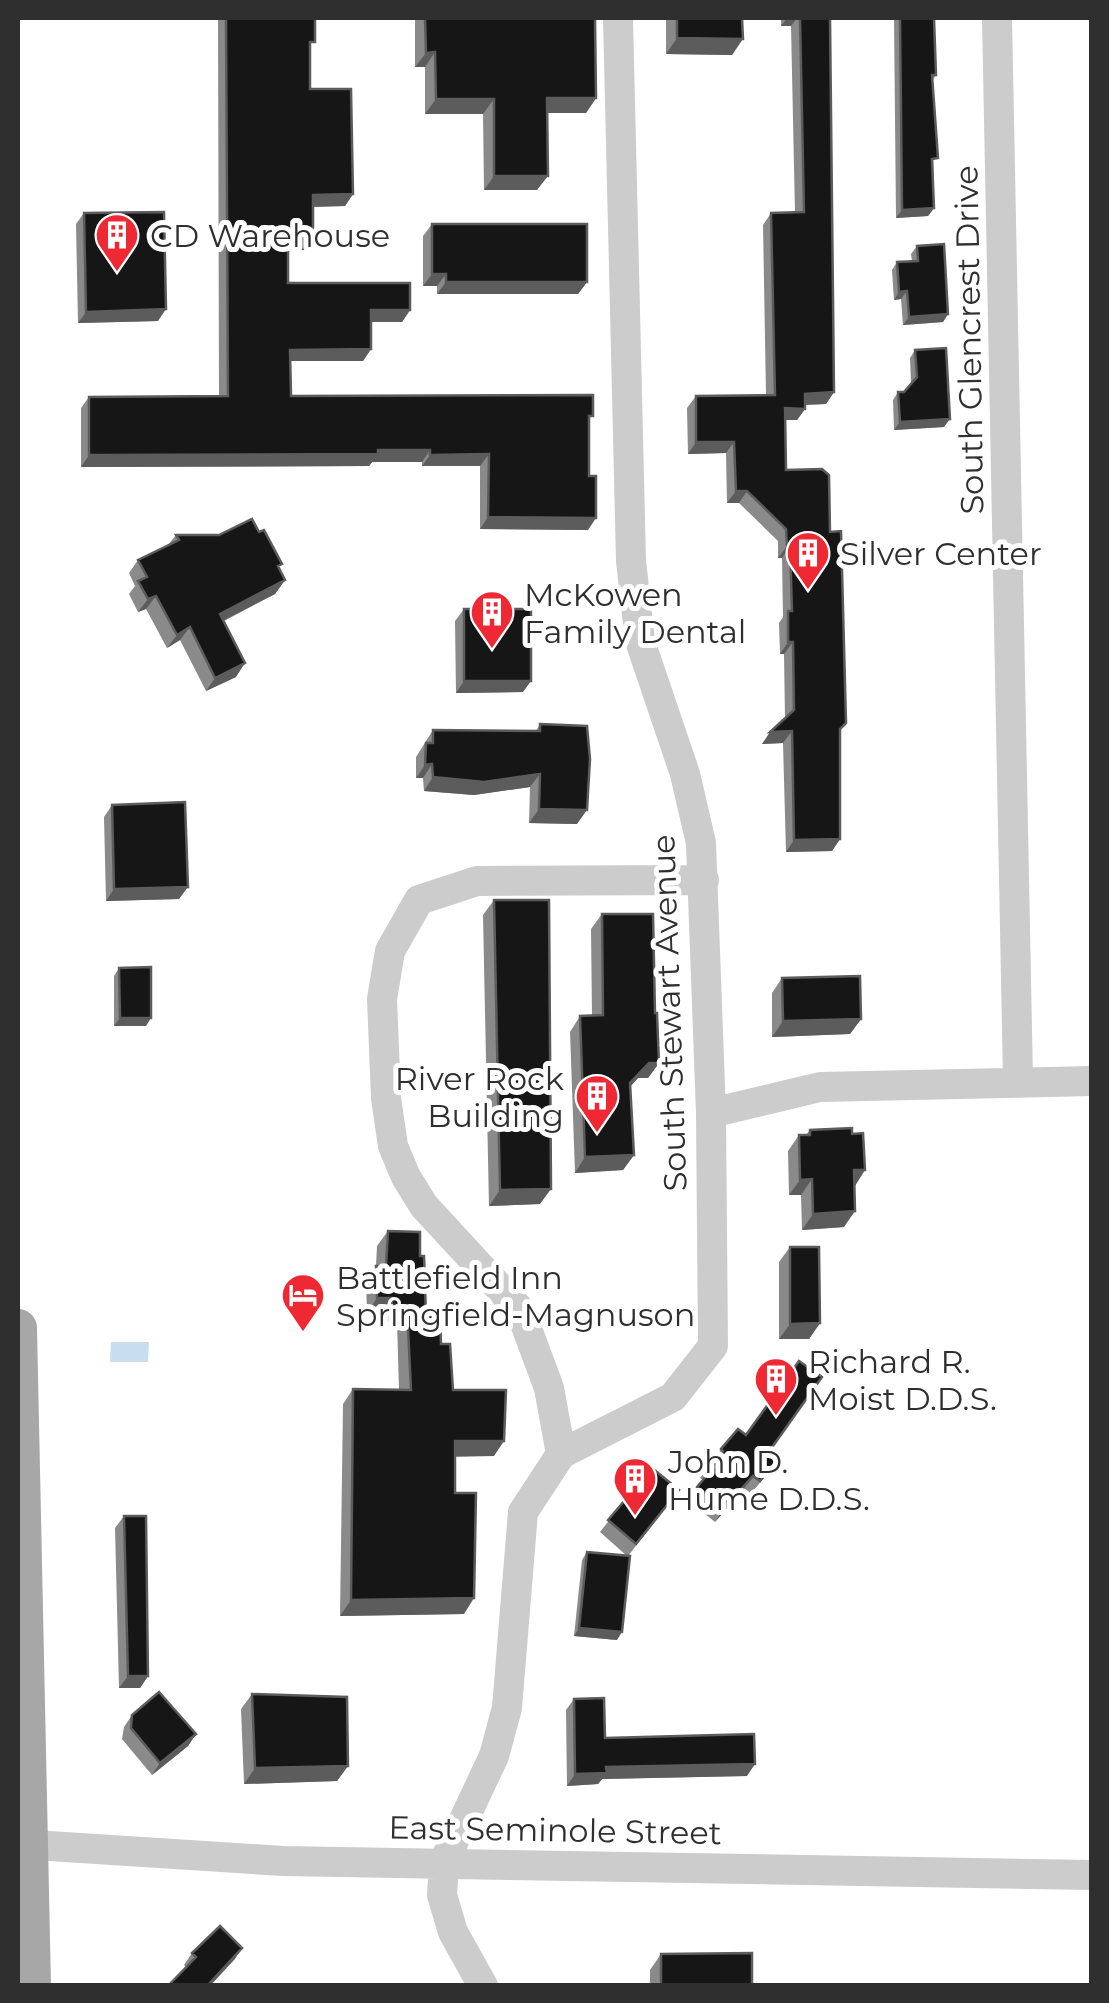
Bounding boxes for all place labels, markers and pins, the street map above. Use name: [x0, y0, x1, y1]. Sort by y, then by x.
building icon: CD Warehouse: [94, 212, 140, 273]
place label: CD Warehouse: [150, 216, 390, 255]
building icon: Silver Center: [785, 530, 831, 591]
place label: Silver Center: [840, 534, 1042, 573]
place label: McKowen Family Dental: [524, 575, 746, 651]
building icon: McKowen Family Dental: [469, 589, 515, 650]
place label: River Rock Building: [395, 1059, 564, 1135]
building icon: River Rock Building: [574, 1073, 620, 1134]
place label: Battlefield Inn Springfield-Magnuson: [336, 1258, 695, 1334]
hotel icon: Battlefield Inn Springfield-Magnuson: [280, 1272, 326, 1333]
place label: Richard R. Moist D.D.S.: [808, 1342, 997, 1418]
building icon: Richard R. Moist D.D.S.: [753, 1356, 799, 1417]
place label: John D. Hume D.D.S.: [667, 1442, 870, 1518]
building icon: John D. Hume D.D.S.: [612, 1456, 658, 1517]

